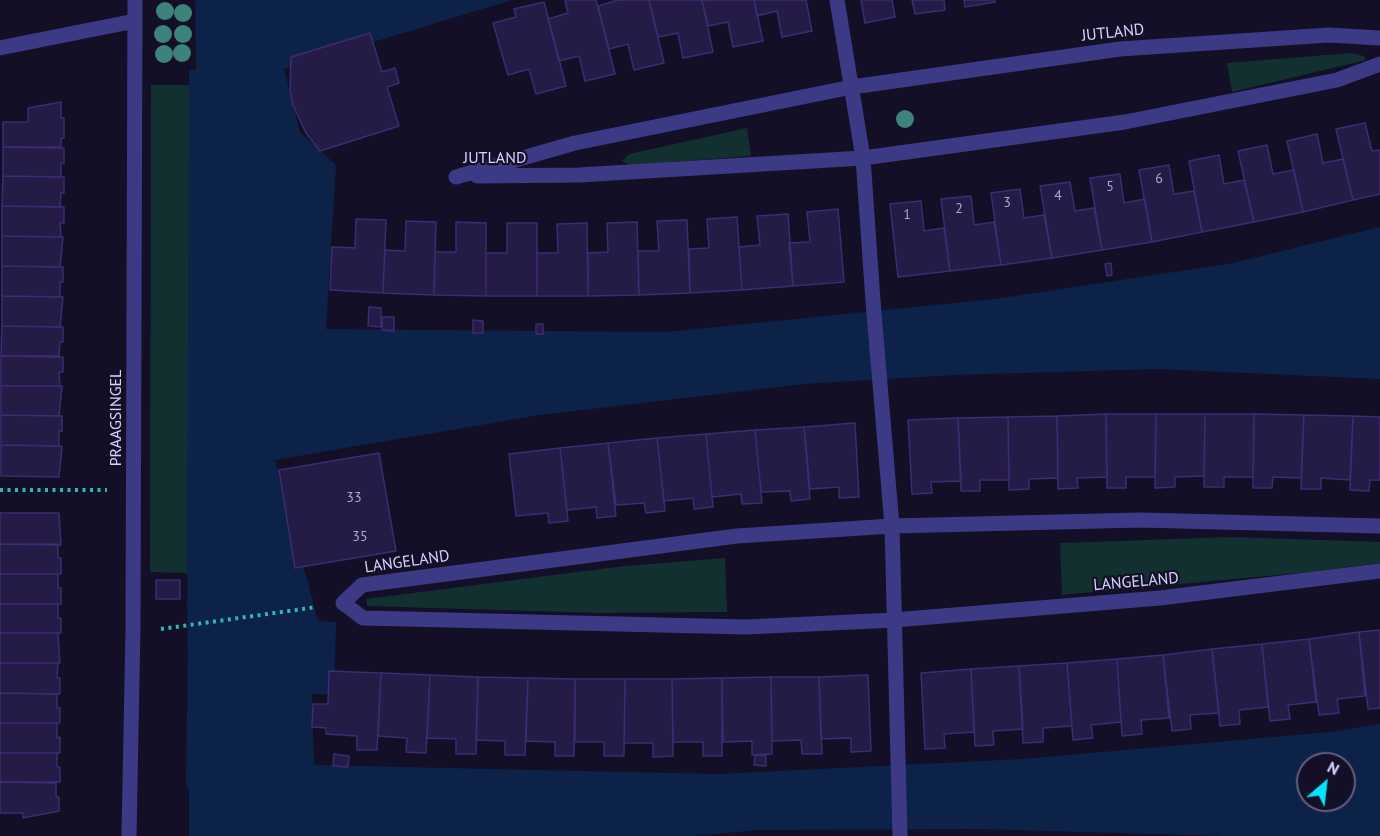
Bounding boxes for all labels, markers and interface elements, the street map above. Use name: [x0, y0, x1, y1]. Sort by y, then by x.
street label: JUTLAND: [1081, 20, 1145, 46]
street label: JUTLAND: [464, 148, 526, 168]
house number: 6: [1155, 171, 1163, 187]
house number: 5: [1106, 179, 1114, 195]
house number: 4: [1054, 188, 1062, 204]
house number: 3: [1003, 195, 1011, 211]
house number: 2: [955, 201, 963, 217]
house number: 1: [903, 207, 911, 223]
street label: PRAAGSINGEL: [106, 370, 126, 466]
house number: 33: [346, 490, 362, 506]
house number: 35: [352, 529, 368, 545]
street label: LANGELAND: [363, 547, 451, 577]
street label: LANGELAND: [1092, 569, 1180, 595]
north arrow: [1296, 752, 1356, 812]
text: N: [1324, 757, 1343, 779]

